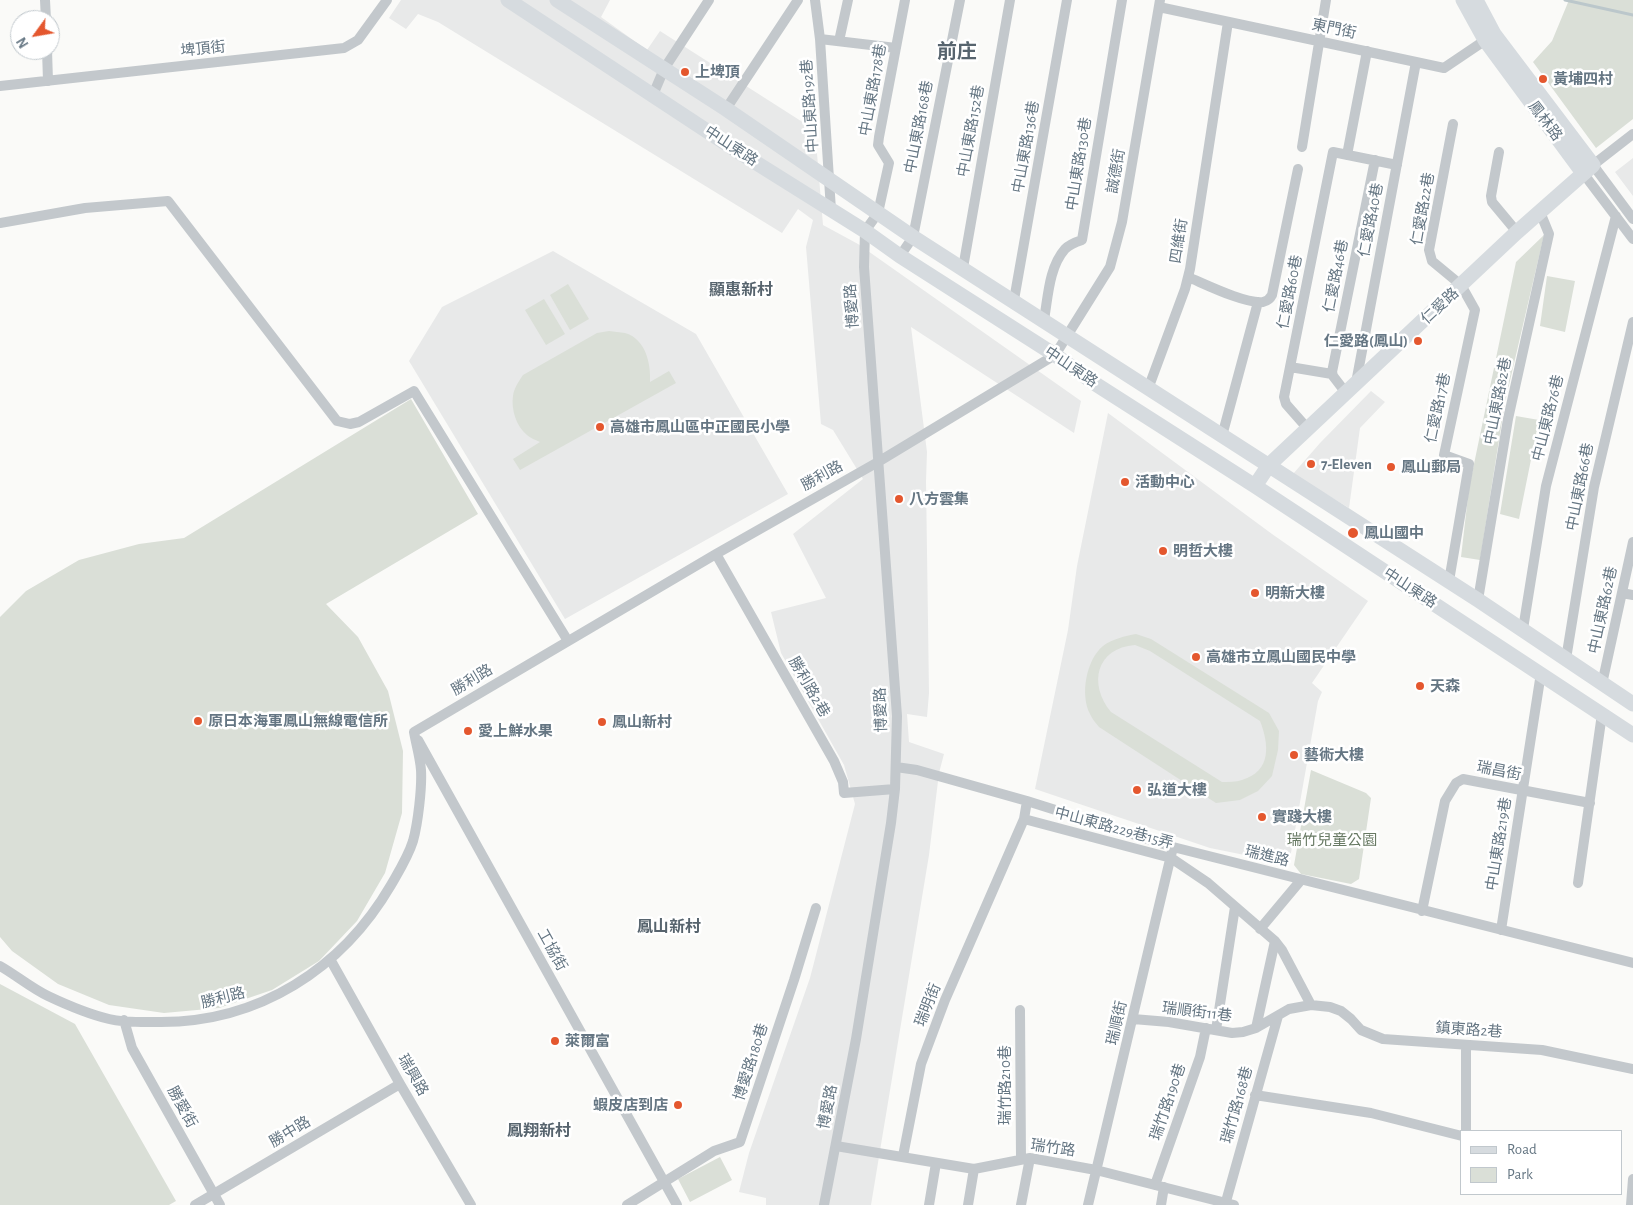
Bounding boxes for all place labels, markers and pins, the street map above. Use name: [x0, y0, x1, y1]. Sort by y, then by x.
place label: 上埤頂: [695, 63, 740, 81]
marker: 上埤頂: [679, 66, 691, 78]
place label: 黃埔四村: [1553, 70, 1613, 88]
marker: 黃埔四村: [1537, 73, 1549, 85]
place label: 仁愛路(鳳山): [1324, 332, 1408, 350]
marker: 仁愛路(鳳山): [1412, 335, 1424, 347]
place label: 高雄市鳳山區中正國民小學: [610, 418, 790, 436]
marker: 高雄市鳳山區中正國民小學: [594, 421, 606, 433]
place label: 7-Eleven: [1321, 455, 1372, 473]
marker: 7-Eleven: [1305, 458, 1317, 470]
place label: 鳳山郵局: [1401, 458, 1461, 476]
marker: 鳳山郵局: [1385, 461, 1397, 473]
place label: 活動中心: [1135, 473, 1195, 491]
marker: 活動中心: [1119, 476, 1131, 488]
place label: 八方雲集: [909, 490, 969, 508]
marker: 八方雲集: [893, 493, 905, 505]
place label: 鳳山國中: [1364, 524, 1424, 542]
marker: 鳳山國中: [1346, 526, 1360, 540]
place label: 明哲大樓: [1173, 542, 1233, 560]
marker: 明哲大樓: [1157, 545, 1169, 557]
place label: 明新大樓: [1265, 584, 1325, 602]
marker: 明新大樓: [1249, 587, 1261, 599]
place label: 高雄市立鳳山國民中學: [1206, 648, 1356, 666]
marker: 高雄市立鳳山國民中學: [1190, 651, 1202, 663]
place label: 天森: [1430, 677, 1460, 695]
marker: 天森: [1414, 680, 1426, 692]
place label: 原日本海軍鳳山無線電信所: [208, 712, 388, 730]
place label: 鳳山新村: [612, 713, 672, 731]
marker: 原日本海軍鳳山無線電信所: [192, 715, 204, 727]
marker: 鳳山新村: [596, 716, 608, 728]
place label: 愛上鮮水果: [478, 722, 553, 740]
marker: 愛上鮮水果: [462, 725, 474, 737]
place label: 藝術大樓: [1304, 746, 1364, 764]
marker: 藝術大樓: [1288, 749, 1300, 761]
place label: 弘道大樓: [1147, 781, 1207, 799]
marker: 弘道大樓: [1131, 784, 1143, 796]
place label: 實踐大樓: [1272, 808, 1332, 826]
marker: 實踐大樓: [1256, 811, 1268, 823]
place label: 萊爾富: [565, 1032, 610, 1050]
marker: 萊爾富: [549, 1035, 561, 1047]
place label: 蝦皮店到店: [593, 1096, 668, 1114]
marker: 蝦皮店到店: [672, 1099, 684, 1111]

